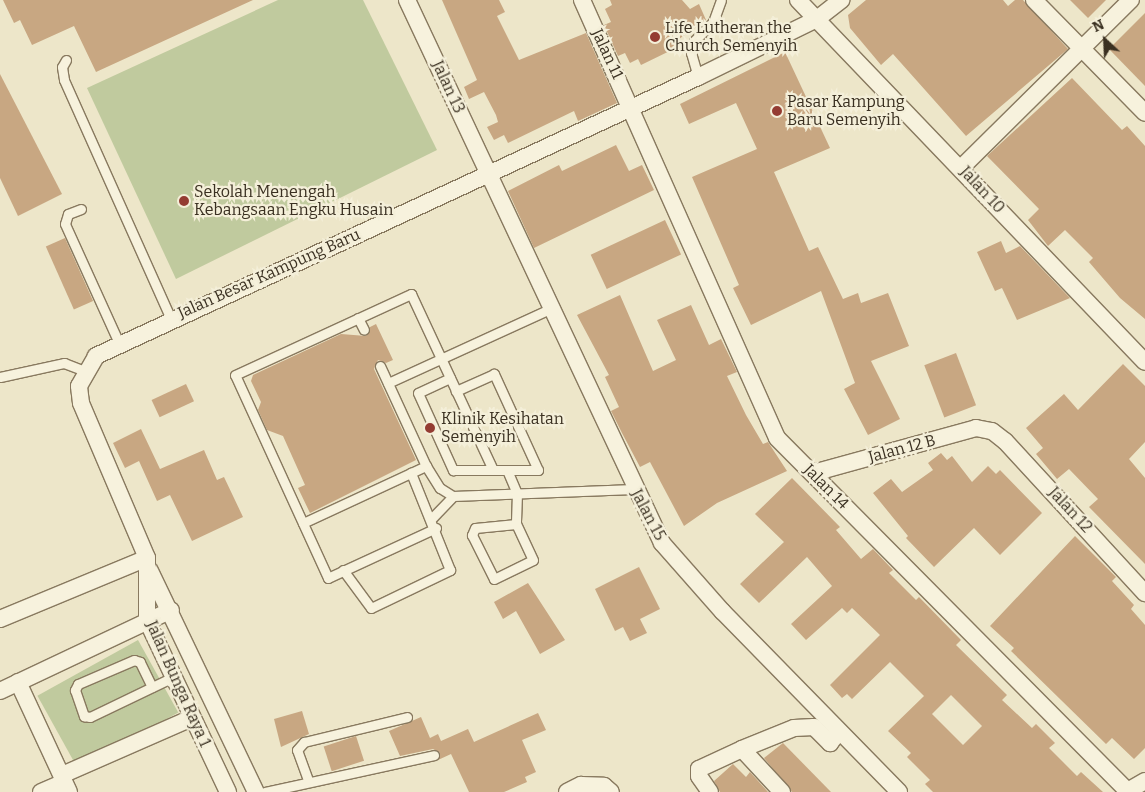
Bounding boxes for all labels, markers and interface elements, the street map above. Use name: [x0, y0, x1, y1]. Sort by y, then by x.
north arrow: [1080, 15, 1130, 65]
text: N: [1090, 16, 1107, 36]
place label: Life Lutheran the Church Semenyih: [665, 18, 797, 56]
street label: Jalan 11: [587, 26, 627, 82]
marker: Life Lutheran the Church Semenyih: [649, 31, 661, 43]
street label: Jalan 13: [428, 58, 468, 116]
place label: Pasar Kampung Baru Semenyih: [787, 92, 905, 130]
marker: Pasar Kampung Baru Semenyih: [771, 105, 783, 117]
street label: Jalan 10: [956, 163, 1008, 217]
place label: Sekolah Menengah Kebangsaan Engku Husain: [194, 182, 393, 220]
marker: Sekolah Menengah Kebangsaan Engku Husain: [178, 195, 190, 207]
street label: Jalan Besar Kampung Baru: [175, 225, 363, 323]
place label: Klinik Kesihatan Semenyih: [441, 409, 564, 447]
marker: Klinik Kesihatan Semenyih: [423, 421, 437, 435]
street label: Jalan 12 B: [866, 431, 938, 467]
street label: Jalan 14: [799, 460, 853, 514]
street label: Jalan 12: [1044, 483, 1096, 537]
street label: Jalan 15: [627, 486, 669, 544]
street label: Jalan Bunga Raya 1: [142, 618, 214, 750]

